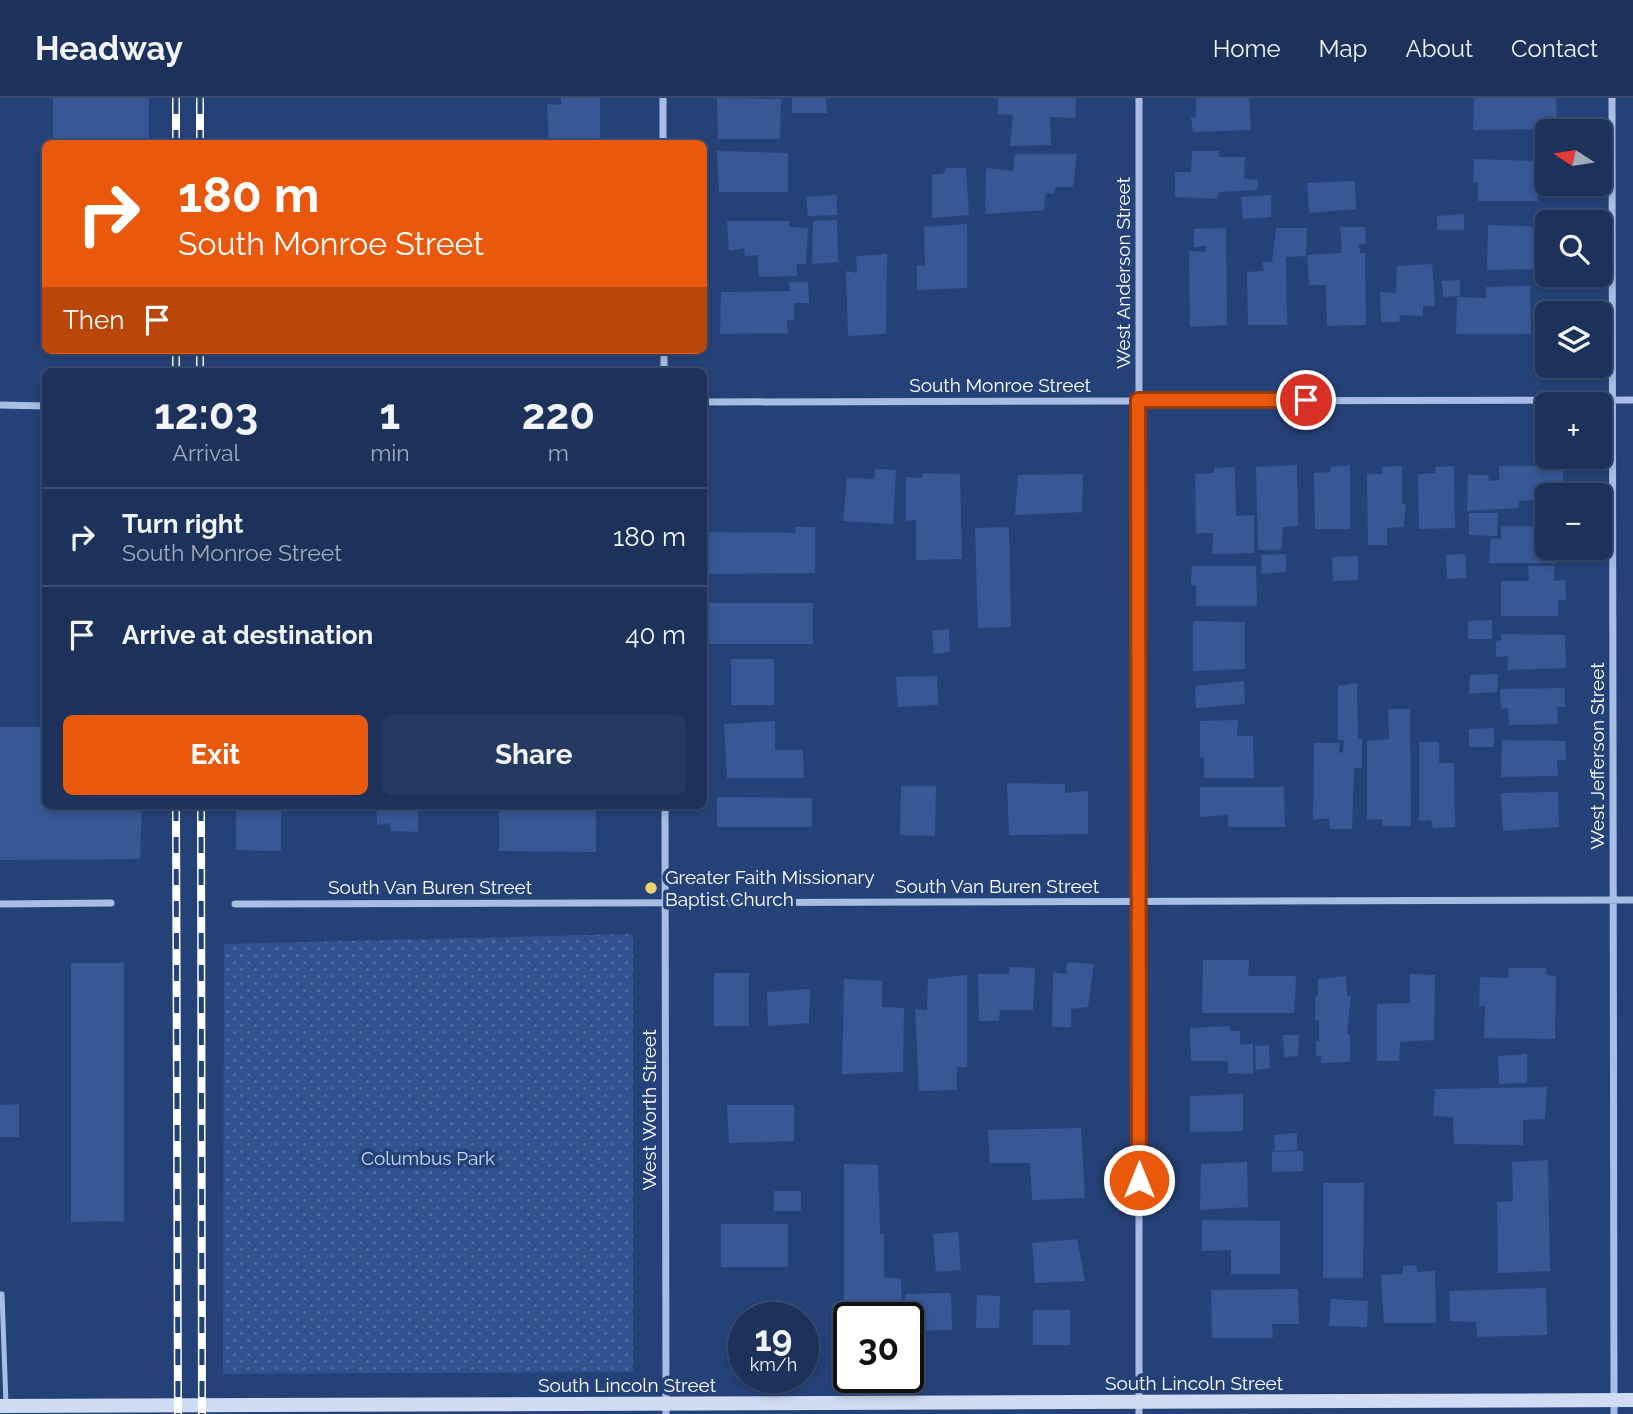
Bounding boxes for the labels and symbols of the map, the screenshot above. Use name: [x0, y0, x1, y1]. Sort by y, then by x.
north arrow: [1535, 119, 1612, 196]
street label: West Anderson Street: [1112, 176, 1134, 369]
pin: [1276, 370, 1336, 430]
street label: South Monroe Street: [909, 374, 1091, 396]
street label: West Jefferson Street: [1586, 662, 1608, 850]
place label: Greater Faith Missionary Baptist Church: [665, 866, 875, 910]
street label: South Van Buren Street: [895, 875, 1100, 897]
street label: South Van Buren Street: [328, 876, 533, 898]
marker: Greater Faith Missionary Baptist Church: [643, 880, 659, 896]
street label: West Worth Street: [638, 1029, 660, 1191]
position arrow: [1102, 1143, 1176, 1217]
park label: Columbus Park: [361, 1147, 495, 1169]
speed limit sign: 30: [833, 1302, 924, 1393]
street label: South Lincoln Street: [1105, 1372, 1284, 1394]
street label: South Lincoln Street: [538, 1374, 717, 1396]

